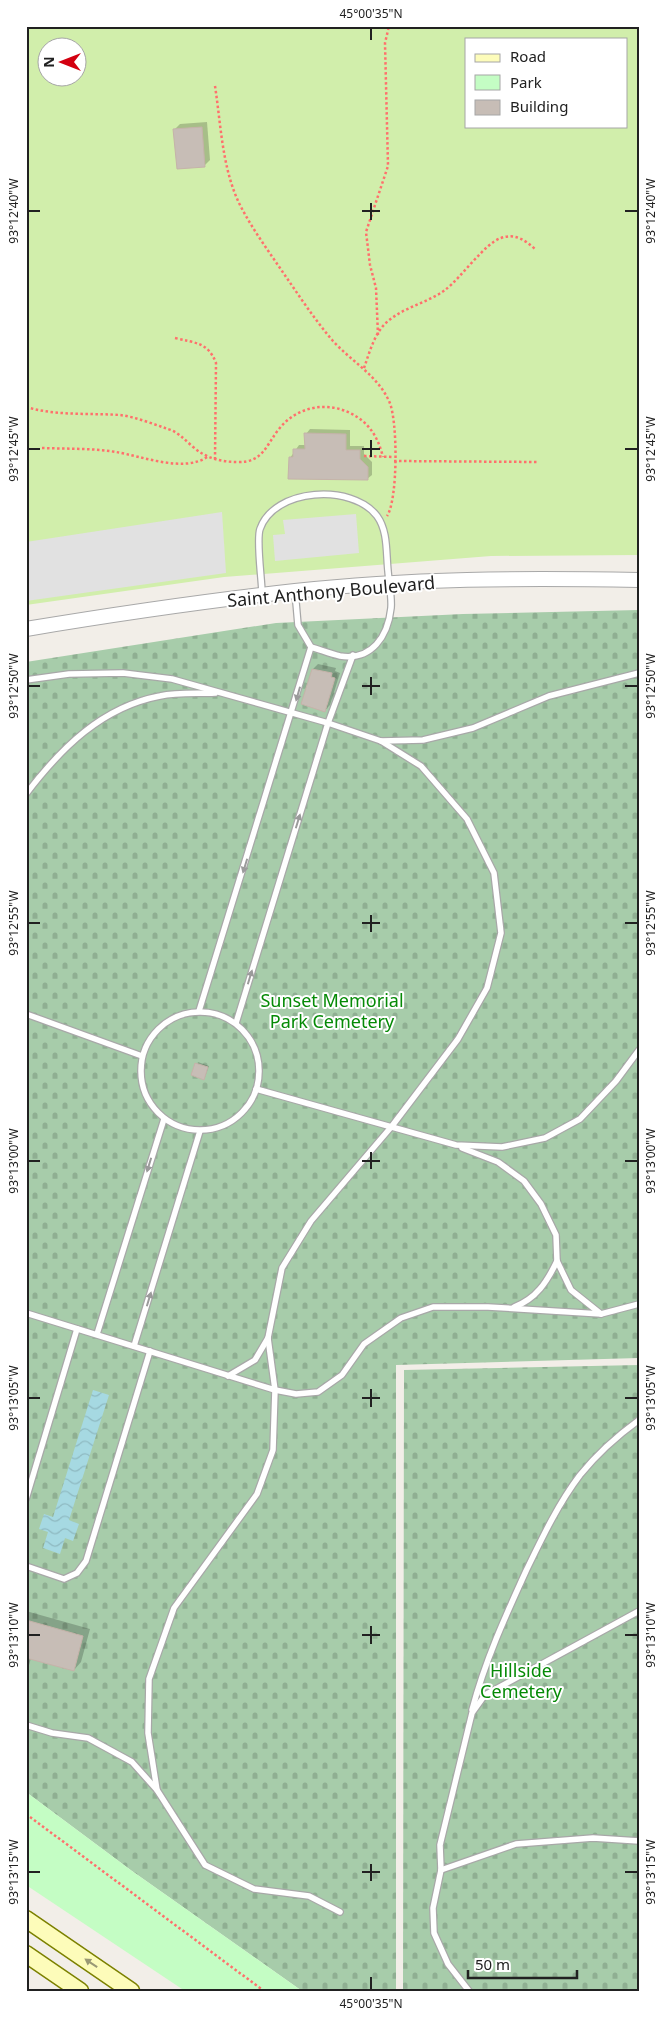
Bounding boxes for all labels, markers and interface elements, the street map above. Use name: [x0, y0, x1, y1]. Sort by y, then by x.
text: 45°00'35"N: [339, 5, 403, 22]
north arrow: [38, 38, 88, 88]
legend: [465, 38, 628, 128]
text: Road: [510, 46, 546, 66]
text: N: [39, 56, 58, 68]
text: Park: [510, 72, 542, 92]
text: Building: [510, 96, 568, 116]
text: 93°12'40"W: [5, 178, 22, 244]
text: 93°12'40"W: [642, 178, 659, 244]
text: 93°12'45"W: [5, 416, 22, 482]
text: 93°12'45"W: [642, 416, 659, 482]
street label: Saint Anthony Boulevard: [226, 570, 436, 612]
text: 93°12'50"W: [5, 653, 22, 719]
text: 93°12'50"W: [642, 653, 659, 719]
one-way arrow: [294, 687, 302, 702]
one-way arrow: [294, 814, 302, 829]
one-way arrow: [241, 859, 249, 874]
text: 93°12'55"W: [5, 890, 22, 956]
text: 93°12'55"W: [642, 890, 659, 956]
one-way arrow: [247, 969, 255, 984]
park label: Sunset Memorial Park Cemetery: [260, 988, 404, 1033]
text: 93°13'00"W: [5, 1128, 22, 1194]
text: 93°13'00"W: [642, 1128, 659, 1194]
one-way arrow: [145, 1158, 152, 1173]
one-way arrow: [145, 1292, 153, 1307]
text: 93°13'05"W: [5, 1365, 22, 1431]
text: 93°13'05"W: [642, 1365, 659, 1431]
text: 93°13'10"W: [5, 1602, 22, 1668]
text: 93°13'10"W: [642, 1602, 659, 1668]
park label: Hillside Cemetery: [480, 1658, 563, 1703]
text: 93°13'15"W: [5, 1839, 22, 1905]
text: 93°13'15"W: [642, 1839, 659, 1905]
scale bar: [468, 1947, 576, 1979]
text: 50 m: [475, 1954, 510, 1974]
one-way arrow: [84, 1958, 97, 1968]
text: 45°00'35"N: [339, 1995, 403, 2012]

